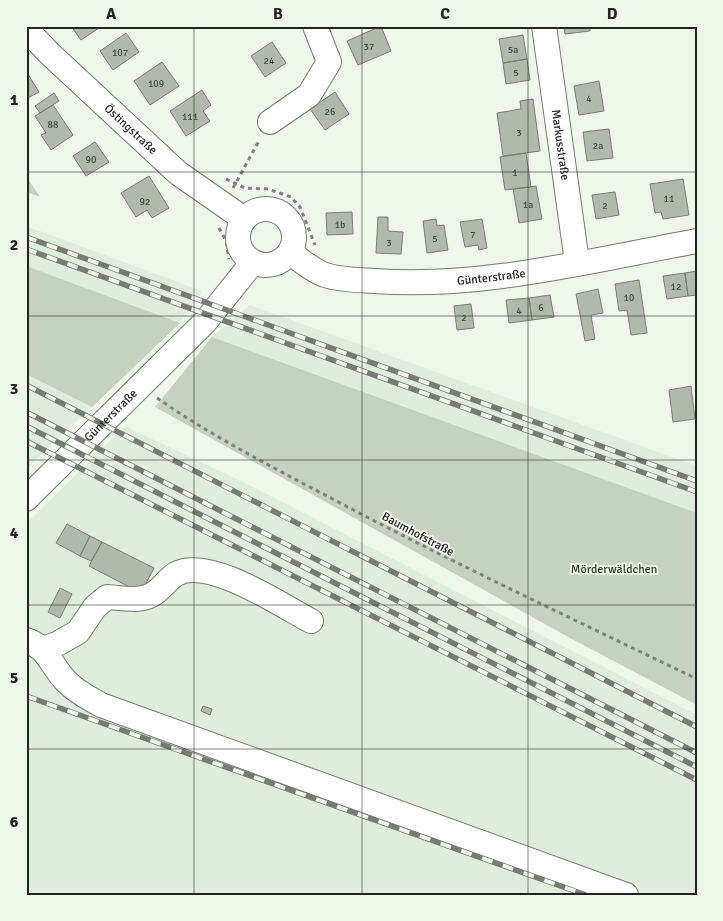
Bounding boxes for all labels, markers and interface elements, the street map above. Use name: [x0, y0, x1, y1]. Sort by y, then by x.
text: A: [106, 4, 117, 24]
text: B: [273, 4, 283, 24]
text: C: [440, 4, 450, 24]
text: D: [607, 4, 618, 24]
house number: 37: [364, 41, 374, 53]
house number: 5a: [508, 44, 518, 56]
house number: 107: [112, 47, 128, 59]
house number: 24: [264, 55, 275, 67]
house number: 5: [513, 67, 519, 79]
house number: 109: [148, 78, 164, 90]
text: 1: [10, 90, 19, 110]
house number: 4: [586, 93, 592, 105]
street label: Östingstraße: [101, 101, 160, 158]
house number: 26: [325, 106, 335, 118]
street label: Markusstraße: [548, 109, 572, 181]
house number: 111: [182, 111, 198, 123]
house number: 88: [48, 119, 58, 131]
house number: 3: [516, 127, 522, 139]
house number: 2a: [593, 140, 603, 152]
house number: 90: [86, 154, 96, 166]
house number: 1: [512, 167, 518, 179]
house number: 11: [664, 193, 674, 205]
house number: 92: [140, 196, 150, 208]
house number: 1a: [523, 199, 533, 211]
house number: 2: [602, 200, 608, 212]
house number: 1b: [335, 219, 345, 231]
house number: 7: [470, 229, 476, 241]
house number: 5: [432, 233, 438, 245]
text: 2: [10, 235, 18, 255]
house number: 3: [386, 237, 392, 249]
street label: Günterstraße: [456, 266, 526, 289]
house number: 12: [671, 281, 681, 293]
house number: 10: [624, 292, 634, 304]
house number: 6: [538, 302, 544, 314]
house number: 4: [516, 305, 522, 317]
house number: 2: [461, 312, 467, 324]
text: 3: [10, 379, 18, 399]
street label: Günterstraße: [81, 386, 141, 445]
street label: Baumhofstraße: [379, 509, 456, 560]
text: 4: [10, 523, 19, 543]
park label: Mörderwäldchen: [571, 562, 657, 577]
text: 5: [10, 668, 18, 688]
text: 6: [10, 812, 19, 832]

